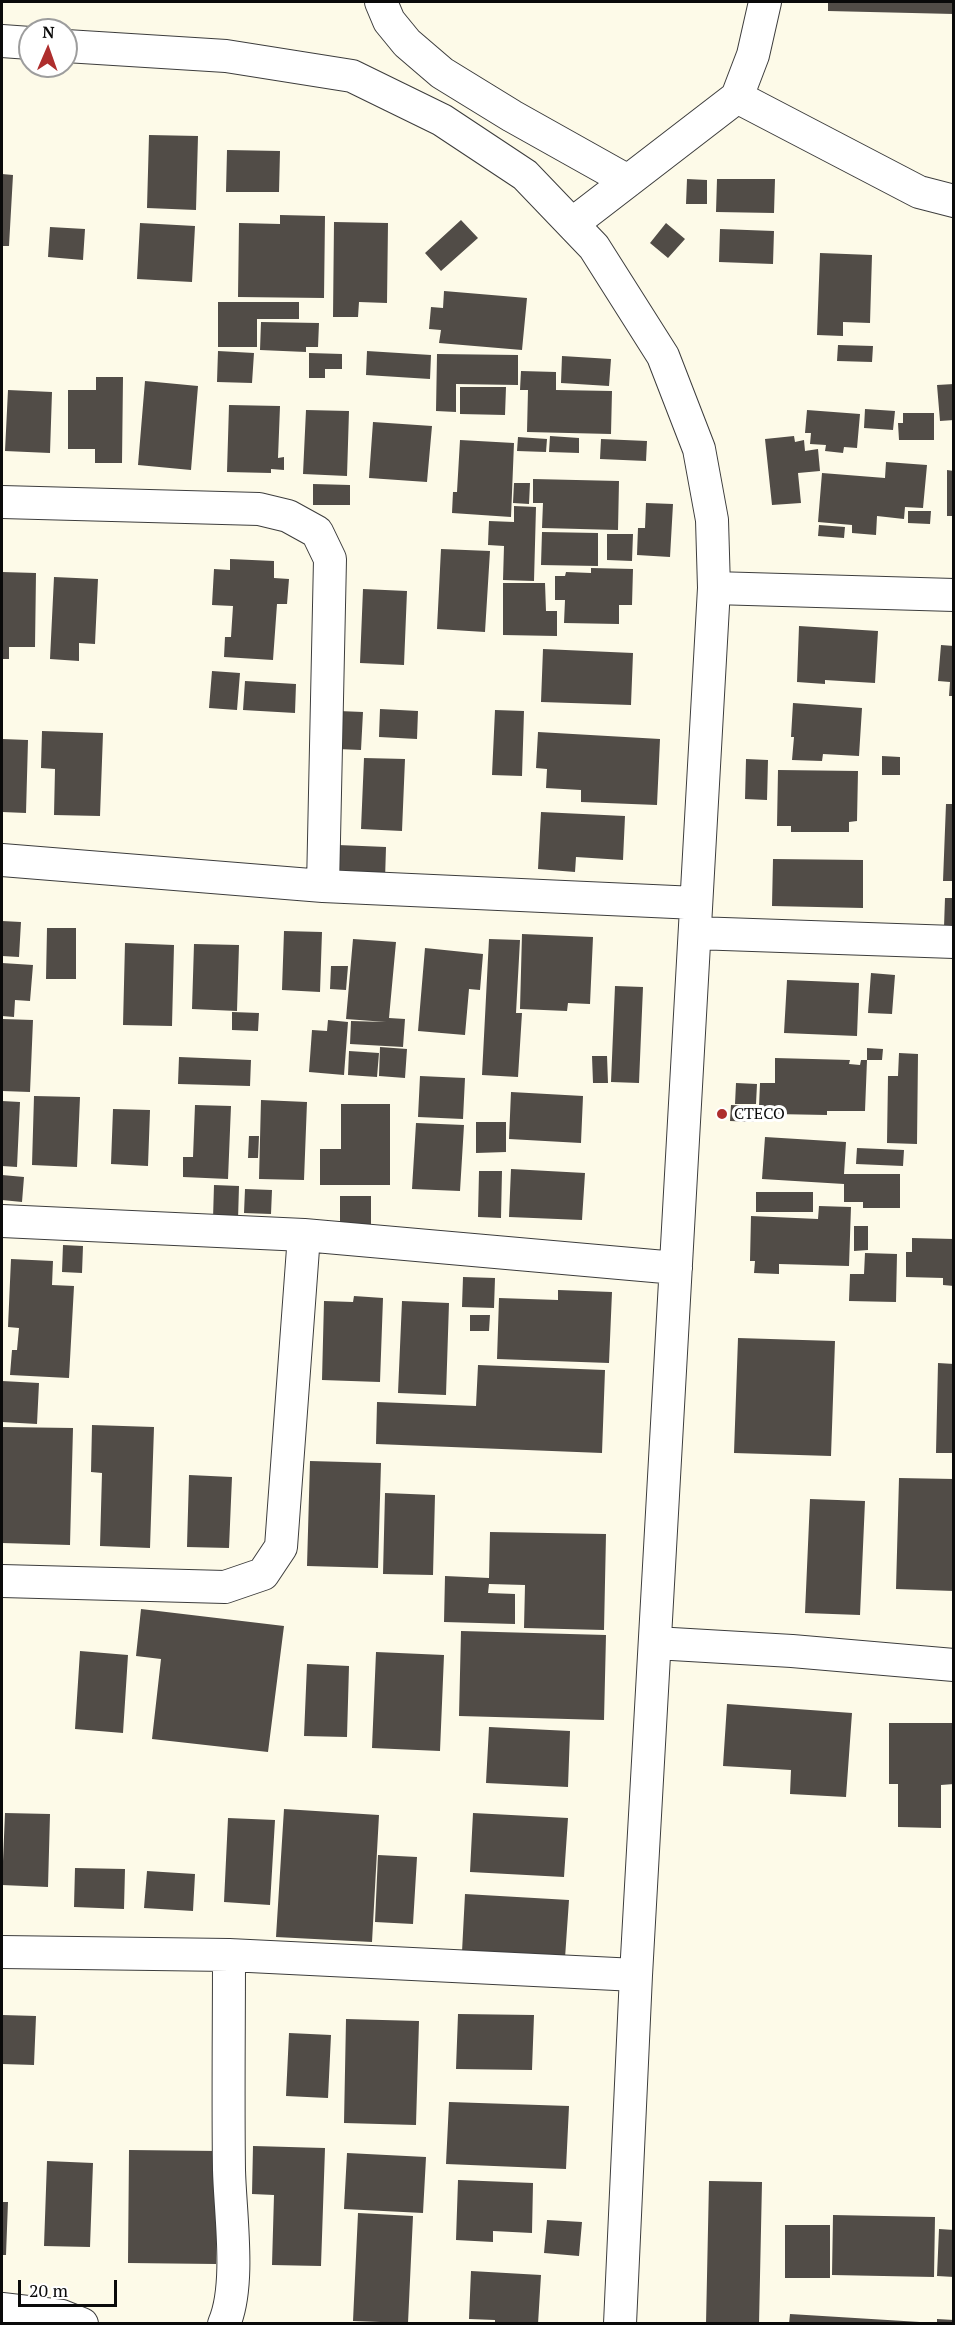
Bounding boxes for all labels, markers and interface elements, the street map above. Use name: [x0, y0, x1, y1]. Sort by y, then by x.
north arrow: [18, 18, 78, 78]
text: N: [42, 21, 55, 43]
place label: CTECO: [734, 1104, 785, 1124]
marker: CTECO: [715, 1107, 729, 1121]
scale bar: [21, 2268, 120, 2306]
text: 20 m: [29, 2278, 68, 2302]

